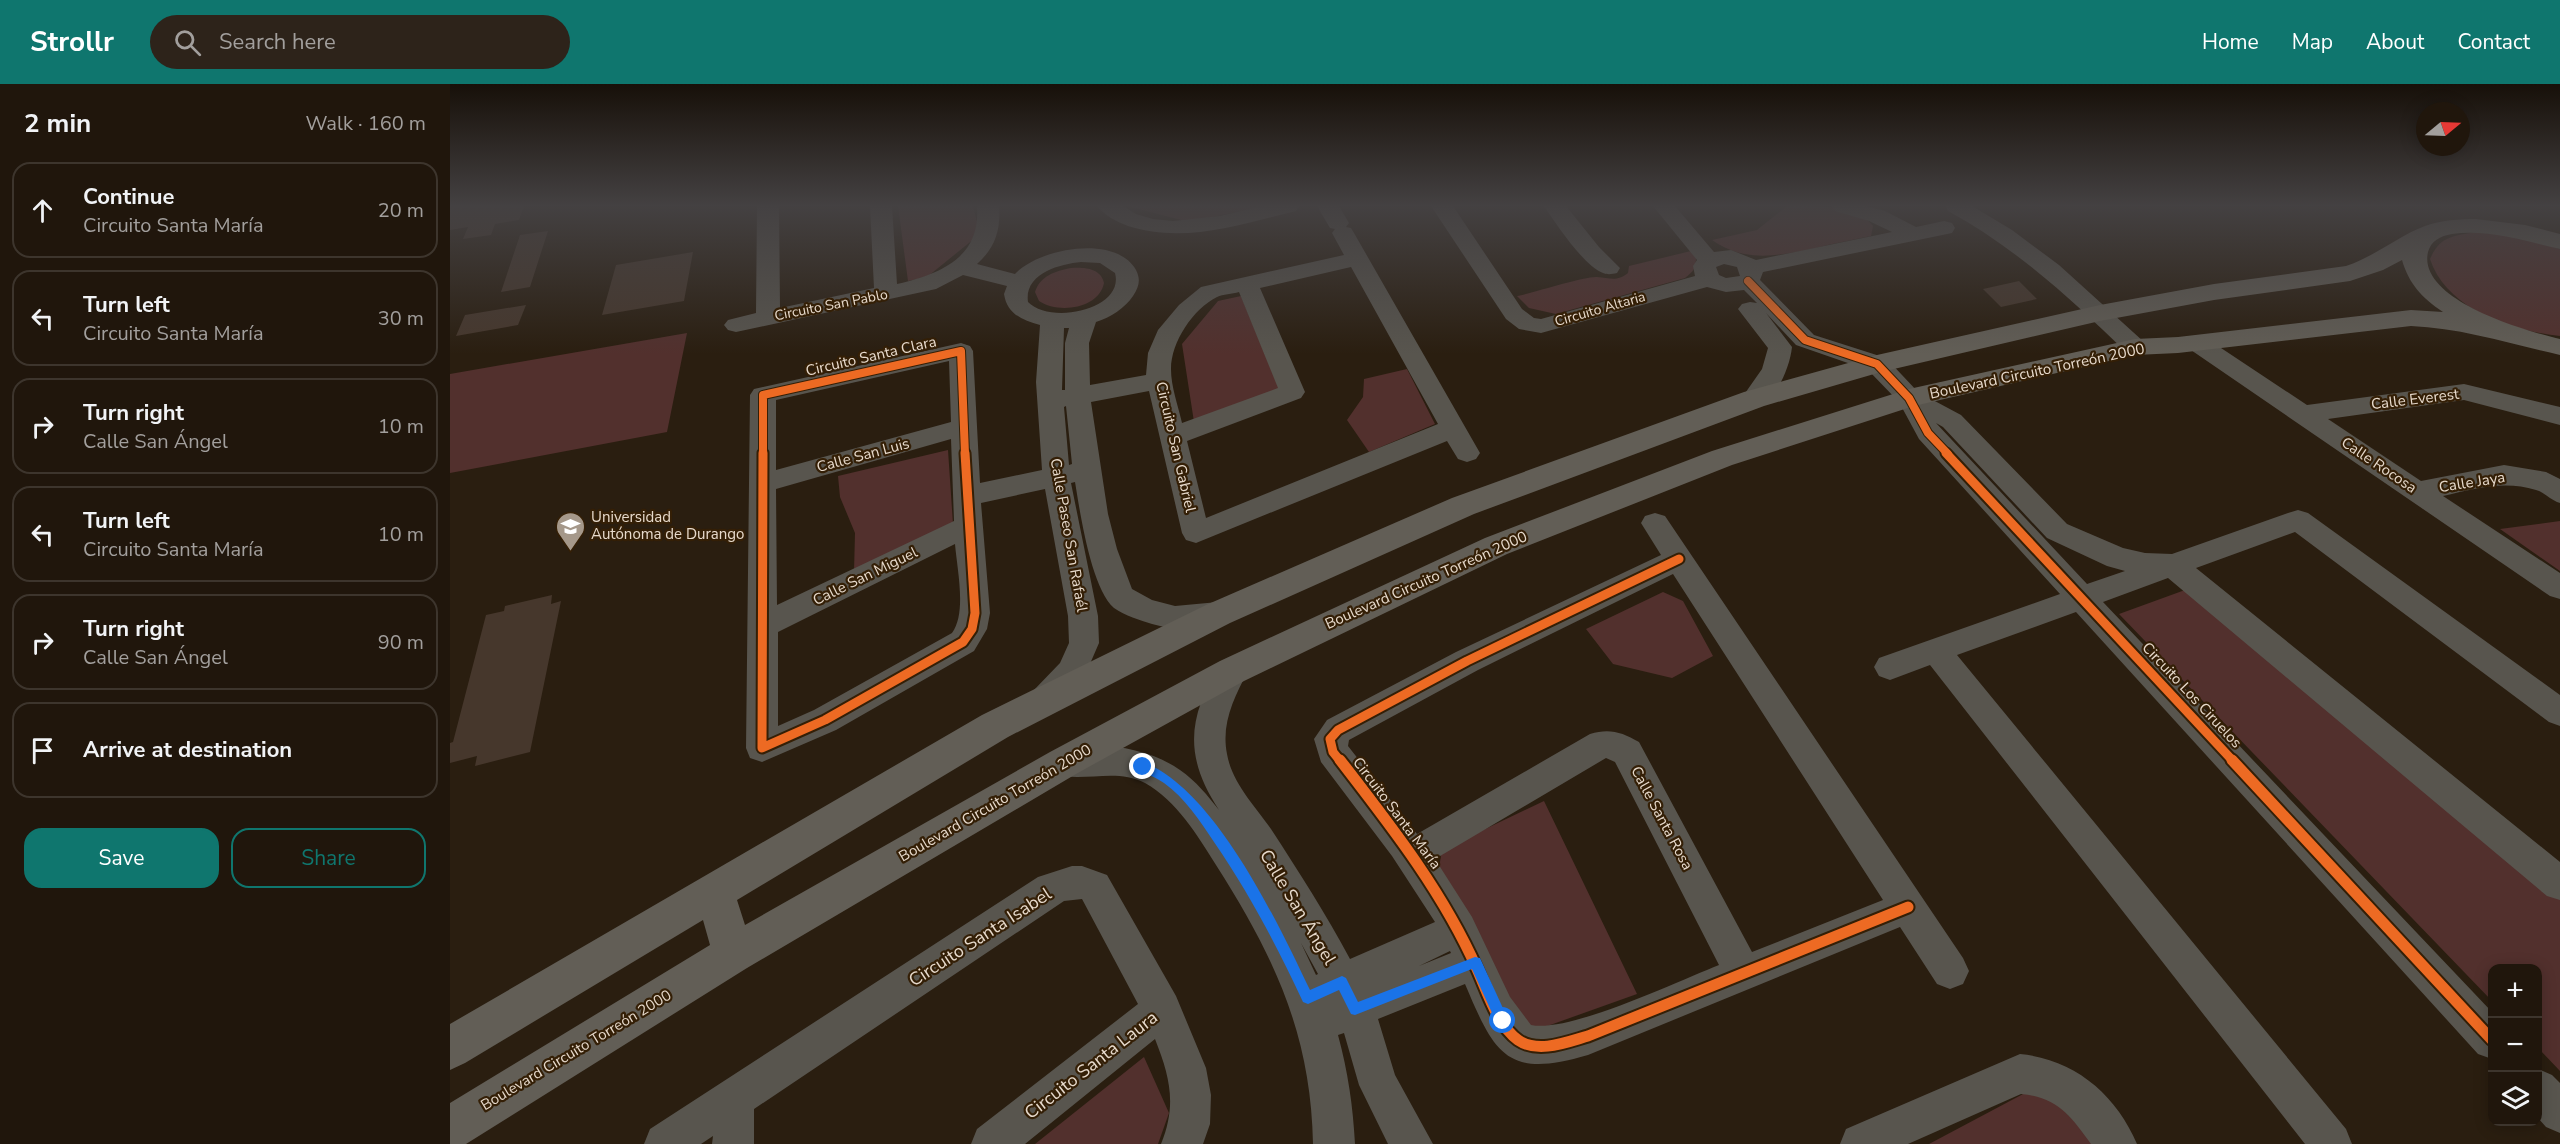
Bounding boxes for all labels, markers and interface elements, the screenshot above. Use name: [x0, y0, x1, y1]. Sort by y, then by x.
search box: [150, 15, 570, 69]
text: Strollr: [30, 23, 114, 61]
icon: search: [171, 26, 204, 59]
text: Search here: [219, 27, 336, 57]
text: Home: [2202, 28, 2259, 56]
text: Map: [2292, 28, 2333, 56]
text: About: [2366, 28, 2424, 56]
text: Contact: [2457, 28, 2530, 56]
north arrow: [2416, 102, 2470, 156]
text: 2 min: [24, 106, 91, 141]
text: Walk · 160 m: [306, 110, 426, 137]
text: Continue: [83, 182, 174, 212]
icon: ahead: [26, 194, 59, 227]
text: 20 m: [378, 197, 424, 224]
text: Circuito Santa María: [83, 212, 264, 239]
street label: Circuito San Pablo: [773, 285, 889, 325]
street label: Circuito Altaria: [1552, 287, 1648, 331]
text: Turn left: [83, 290, 170, 320]
icon: left: [26, 302, 59, 335]
text: 30 m: [378, 305, 424, 332]
text: Circuito Santa María: [83, 320, 264, 347]
street label: Circuito Santa Clara: [804, 331, 938, 381]
street label: Boulevard Circuito Torreón 2000: [1928, 338, 2146, 404]
street label: Circuito San Gabriel: [1151, 380, 1201, 515]
street label: Calle Everest: [2370, 384, 2461, 414]
text: Turn right: [83, 398, 184, 428]
icon: right: [26, 410, 59, 443]
text: 10 m: [378, 413, 424, 440]
text: Calle San Ángel: [83, 428, 228, 455]
street label: Calle Rocosa: [2337, 432, 2421, 498]
street label: Calle San Luis: [814, 433, 912, 477]
street label: Calle Paseo San Rafaél: [1046, 457, 1092, 614]
street label: Calle Jaya: [2438, 467, 2506, 497]
text: Turn left: [83, 506, 170, 536]
place label: Universidad Autónoma de Durango: [591, 507, 744, 544]
school or university icon: Universidad Autónoma de Durango: [554, 510, 586, 552]
icon: left: [26, 518, 59, 551]
text: 10 m: [378, 521, 424, 548]
street label: Boulevard Circuito Torreón 2000: [1322, 526, 1530, 634]
text: Circuito Santa María: [83, 536, 264, 563]
street label: Calle San Miguel: [809, 542, 921, 610]
text: Turn right: [83, 614, 184, 644]
icon: right: [26, 626, 59, 659]
text: 90 m: [378, 629, 424, 656]
street label: Circuito Los Ciruelos: [2138, 638, 2246, 752]
text: Calle San Ángel: [83, 644, 228, 671]
icon: arrive: [26, 734, 59, 767]
text: Arrive at destination: [83, 735, 292, 765]
street label: Boulevard Circuito Torreón 2000: [895, 740, 1095, 866]
route end: [1129, 753, 1155, 779]
street label: Circuito Santa María: [1348, 753, 1446, 873]
street label: Calle Santa Rosa: [1626, 763, 1698, 873]
button: Save: [24, 828, 219, 888]
button: Share: [231, 828, 426, 888]
street label: Calle San Ángel: [1254, 845, 1342, 970]
street label: Circuito Santa Isabel: [904, 881, 1057, 992]
map controls: [2488, 964, 2542, 1126]
button: +: [2488, 964, 2542, 1018]
street label: Boulevard Circuito Torreón 2000: [477, 985, 675, 1115]
street label: Circuito Santa Laura: [1020, 1005, 1162, 1125]
route start: [1489, 1007, 1515, 1033]
button: −: [2488, 1018, 2542, 1072]
button: layers: [2488, 1072, 2542, 1126]

